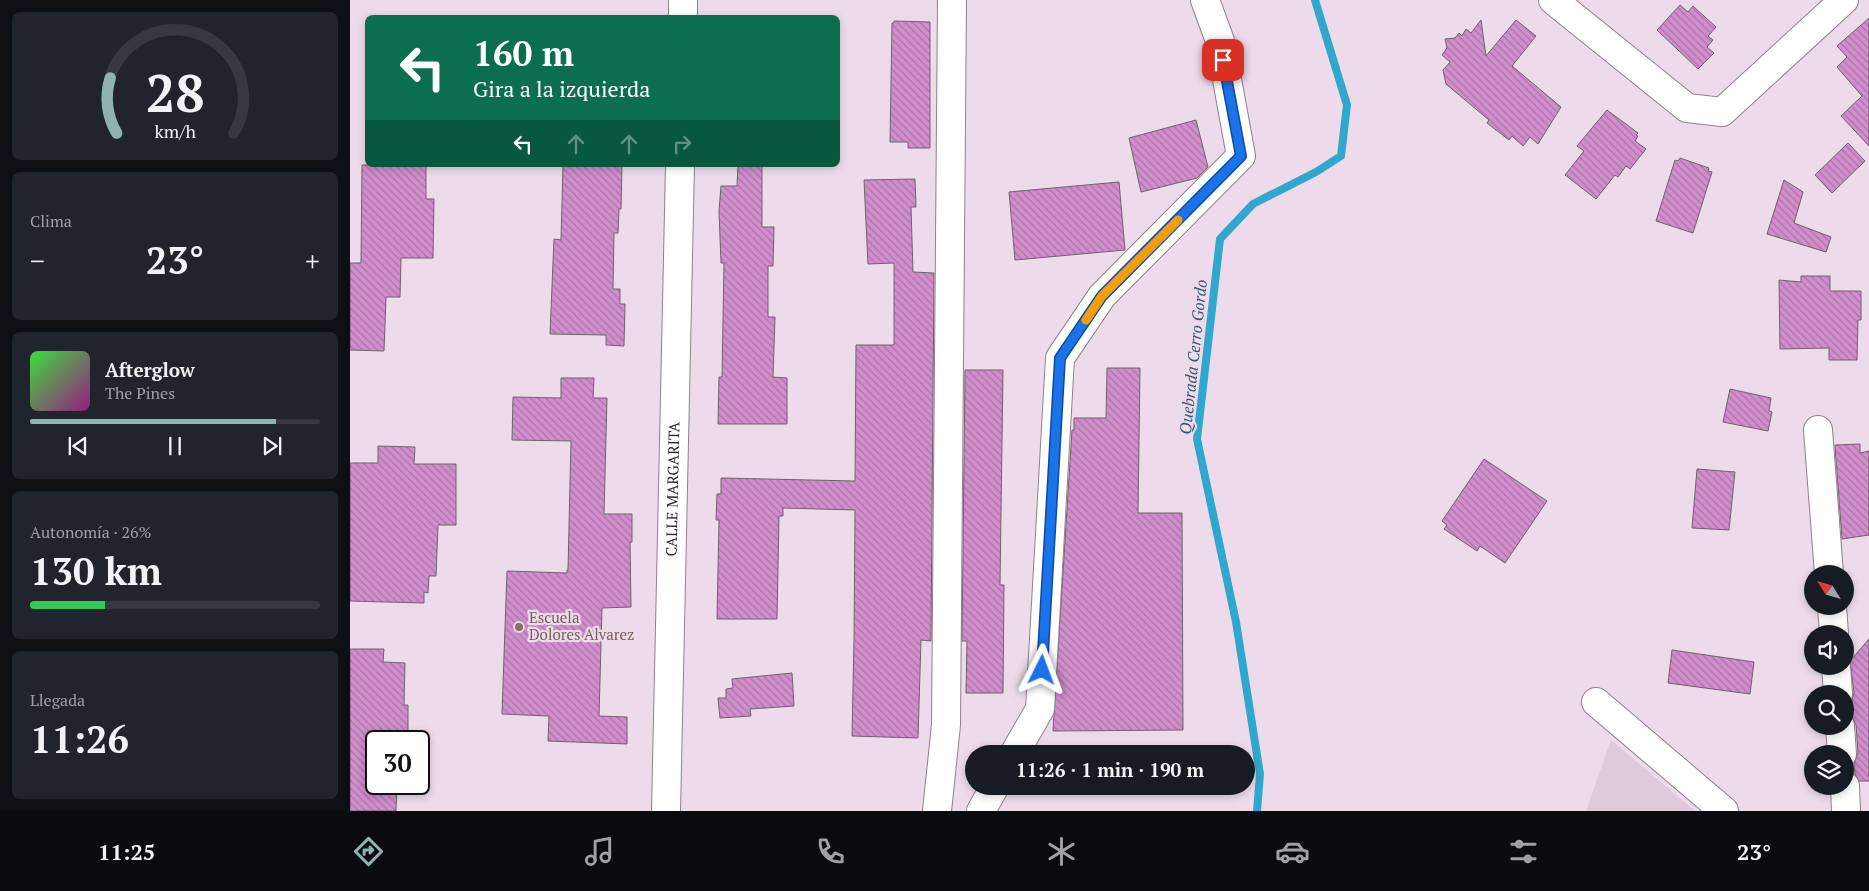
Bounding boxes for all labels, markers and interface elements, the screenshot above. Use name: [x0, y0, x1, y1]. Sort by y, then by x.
text: 160 m: [473, 30, 574, 76]
icon: left: [390, 35, 455, 100]
pin: [1202, 39, 1244, 81]
icon: arrive: [1209, 46, 1237, 74]
text: 28: [146, 58, 204, 127]
text: Gira a la izquierda: [473, 74, 650, 103]
text: km/h: [154, 119, 196, 143]
icon: left: [509, 130, 537, 158]
icon: ahead: [562, 130, 590, 158]
icon: ahead: [615, 130, 643, 158]
icon: right: [668, 130, 696, 158]
text: Clima: [30, 210, 72, 232]
text: 23°: [146, 235, 204, 285]
text: −: [30, 242, 45, 279]
text: +: [305, 242, 320, 279]
water label: Quebrada Cerro Gordo: [1174, 278, 1212, 436]
text: Afterglow: [105, 357, 195, 382]
text: The Pines: [105, 382, 175, 404]
street label: CALLE MARGARITA: [661, 421, 683, 557]
icon: previous: [64, 432, 92, 460]
icon: pause: [161, 432, 189, 460]
icon: next: [258, 432, 286, 460]
text: Autonomía · 26%: [30, 521, 152, 543]
text: 130 km: [30, 546, 162, 596]
north arrow: [1804, 565, 1854, 615]
map controls: [1804, 565, 1854, 795]
place label: Escuela Dolores Alvarez: [529, 607, 634, 644]
marker: Escuela Dolores Alvarez: [513, 621, 525, 633]
button: sound: [1804, 625, 1854, 675]
position arrow: [1015, 643, 1067, 695]
button: search: [1804, 685, 1854, 735]
text: Llegada: [30, 689, 85, 711]
text: 11:26: [30, 714, 129, 764]
speed limit sign: 30: [365, 730, 430, 795]
button: layers: [1804, 745, 1854, 795]
text: 11:26 · 1 min · 190 m: [1016, 757, 1204, 782]
icon: directions: [351, 834, 386, 869]
icon: music: [582, 834, 617, 869]
icon: phone: [813, 834, 848, 869]
icon: climate: [1044, 834, 1079, 869]
icon: car: [1275, 834, 1310, 869]
icon: filters: [1506, 834, 1541, 869]
text: 11:25: [98, 837, 155, 866]
text: 23°: [1737, 837, 1771, 866]

